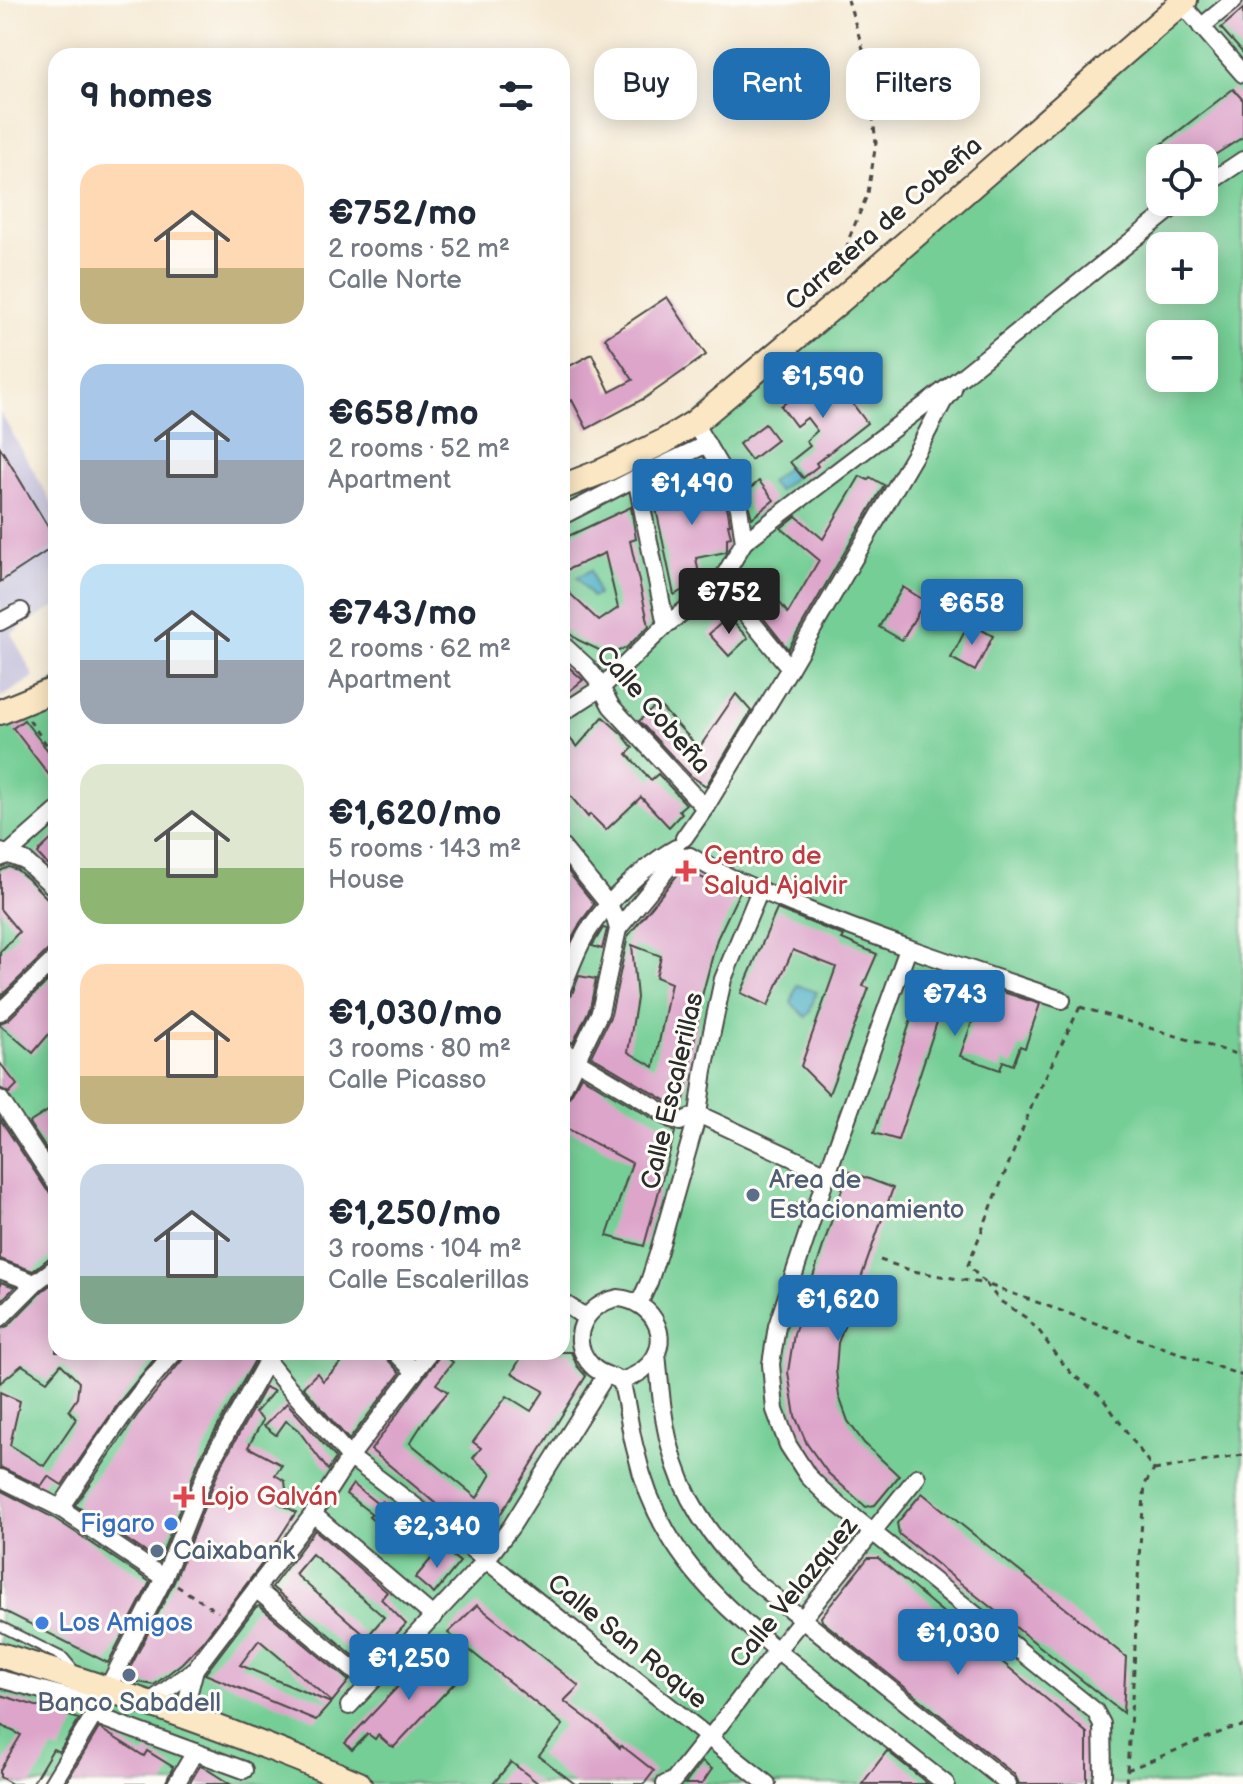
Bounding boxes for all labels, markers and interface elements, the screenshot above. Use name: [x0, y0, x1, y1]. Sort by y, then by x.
chip: Buy: [594, 48, 697, 120]
chip: Rent: [713, 48, 830, 120]
chip: Filters: [846, 48, 980, 120]
icon: filters: [494, 74, 538, 118]
text: 9 homes: [80, 76, 212, 117]
street label: Carretera de Cobeña: [779, 130, 989, 318]
map controls: [1146, 144, 1218, 392]
button: locate: [1146, 144, 1218, 216]
text: €752/mo: [328, 193, 477, 234]
icon: home: [144, 196, 240, 292]
button: +: [1146, 232, 1218, 304]
text: 2 rooms · 52 m²: [328, 234, 510, 265]
text: Calle Norte: [328, 265, 462, 296]
button: −: [1146, 320, 1218, 392]
pin: €1,590: [758, 352, 888, 420]
text: €1,590: [782, 362, 864, 393]
text: €658/mo: [328, 393, 479, 434]
icon: home: [144, 396, 240, 492]
text: 2 rooms · 52 m²: [328, 434, 510, 465]
pin: €1,490: [627, 459, 757, 527]
text: Apartment: [328, 465, 451, 496]
text: €1,490: [650, 469, 734, 500]
pin: €752: [682, 568, 776, 636]
text: €752: [697, 578, 761, 609]
pin: €658: [925, 579, 1019, 647]
text: €658: [939, 589, 1005, 620]
text: €743/mo: [328, 593, 477, 634]
icon: home: [144, 596, 240, 692]
text: 2 rooms · 62 m²: [328, 634, 511, 665]
street label: Calle Cobeña: [589, 640, 717, 780]
text: Apartment: [328, 665, 451, 696]
text: €1,620/mo: [328, 793, 501, 834]
icon: home: [144, 796, 240, 892]
text: 5 rooms · 143 m²: [328, 834, 521, 865]
place label: Centro de Salud Ajalvir: [704, 841, 848, 902]
marker: Centro de Salud Ajalvir: [675, 860, 697, 882]
text: House: [328, 865, 404, 896]
pin: €743: [908, 970, 1002, 1038]
text: €743: [923, 980, 987, 1011]
street label: Calle Escalerillas: [635, 989, 711, 1192]
text: €1,030/mo: [328, 993, 502, 1034]
icon: home: [144, 996, 240, 1092]
text: 3 rooms · 80 m²: [328, 1034, 511, 1065]
text: Calle Picasso: [328, 1065, 487, 1096]
place label: Area de Estacionamiento: [769, 1165, 965, 1226]
marker: Area de Estacionamiento: [744, 1186, 762, 1204]
text: €1,250/mo: [328, 1193, 501, 1234]
icon: home: [144, 1196, 240, 1292]
text: 3 rooms · 104 m²: [328, 1234, 522, 1265]
text: Calle Escalerillas: [328, 1265, 529, 1296]
pin: €1,620: [773, 1275, 903, 1343]
text: €1,620: [796, 1285, 880, 1316]
place label: Lojo Galván: [200, 1482, 338, 1513]
marker: Lojo Galván: [175, 1488, 193, 1506]
pin: €2,340: [372, 1502, 502, 1570]
place label: Figaro: [80, 1509, 155, 1540]
street label: Calle Velazquez: [724, 1511, 865, 1675]
text: €2,340: [393, 1512, 481, 1543]
marker: Figaro: [162, 1515, 180, 1533]
place label: Caixabank: [173, 1536, 295, 1567]
marker: Caixabank: [148, 1542, 166, 1560]
street label: Calle San Roque: [541, 1568, 713, 1716]
place label: Los Amigos: [58, 1608, 193, 1639]
pin: €1,030: [893, 1609, 1023, 1677]
marker: Los Amigos: [33, 1614, 51, 1632]
text: €1,030: [916, 1619, 1000, 1650]
pin: €1,250: [344, 1634, 474, 1702]
text: €1,250: [367, 1644, 451, 1675]
marker: Banco Sabadell: [120, 1666, 138, 1684]
place label: Banco Sabadell: [37, 1688, 221, 1719]

